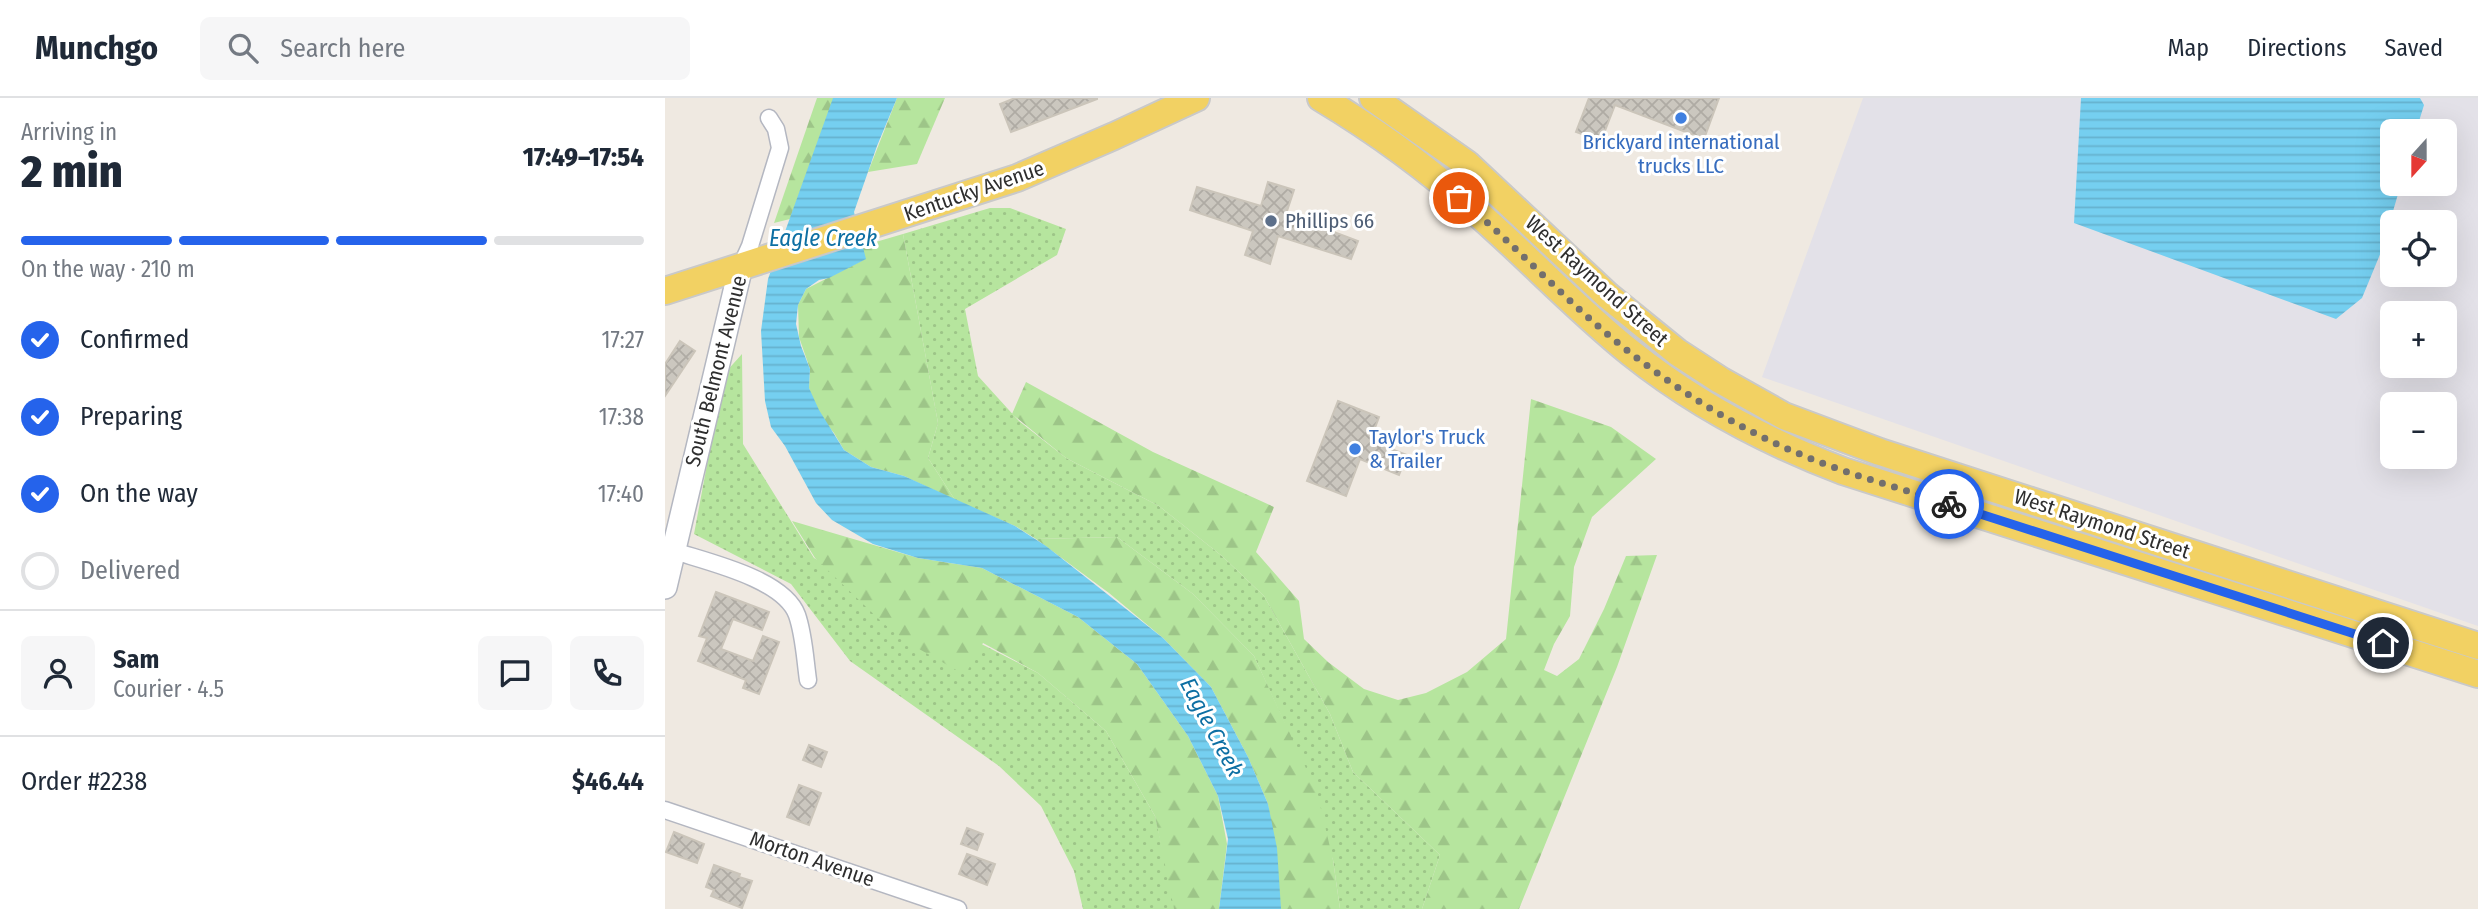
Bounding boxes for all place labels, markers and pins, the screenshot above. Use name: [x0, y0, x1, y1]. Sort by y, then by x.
marker: Brickyard international trucks LLC: [1673, 110, 1689, 126]
place label: Brickyard international trucks LLC: [1582, 129, 1780, 179]
pin: [1429, 168, 1489, 228]
place label: Phillips 66: [1285, 208, 1374, 234]
marker: Phillips 66: [1263, 213, 1279, 229]
place label: Taylor's Truck & Trailer: [1369, 424, 1485, 474]
marker: Taylor's Truck & Trailer: [1347, 441, 1363, 457]
pin: [2353, 613, 2413, 673]

